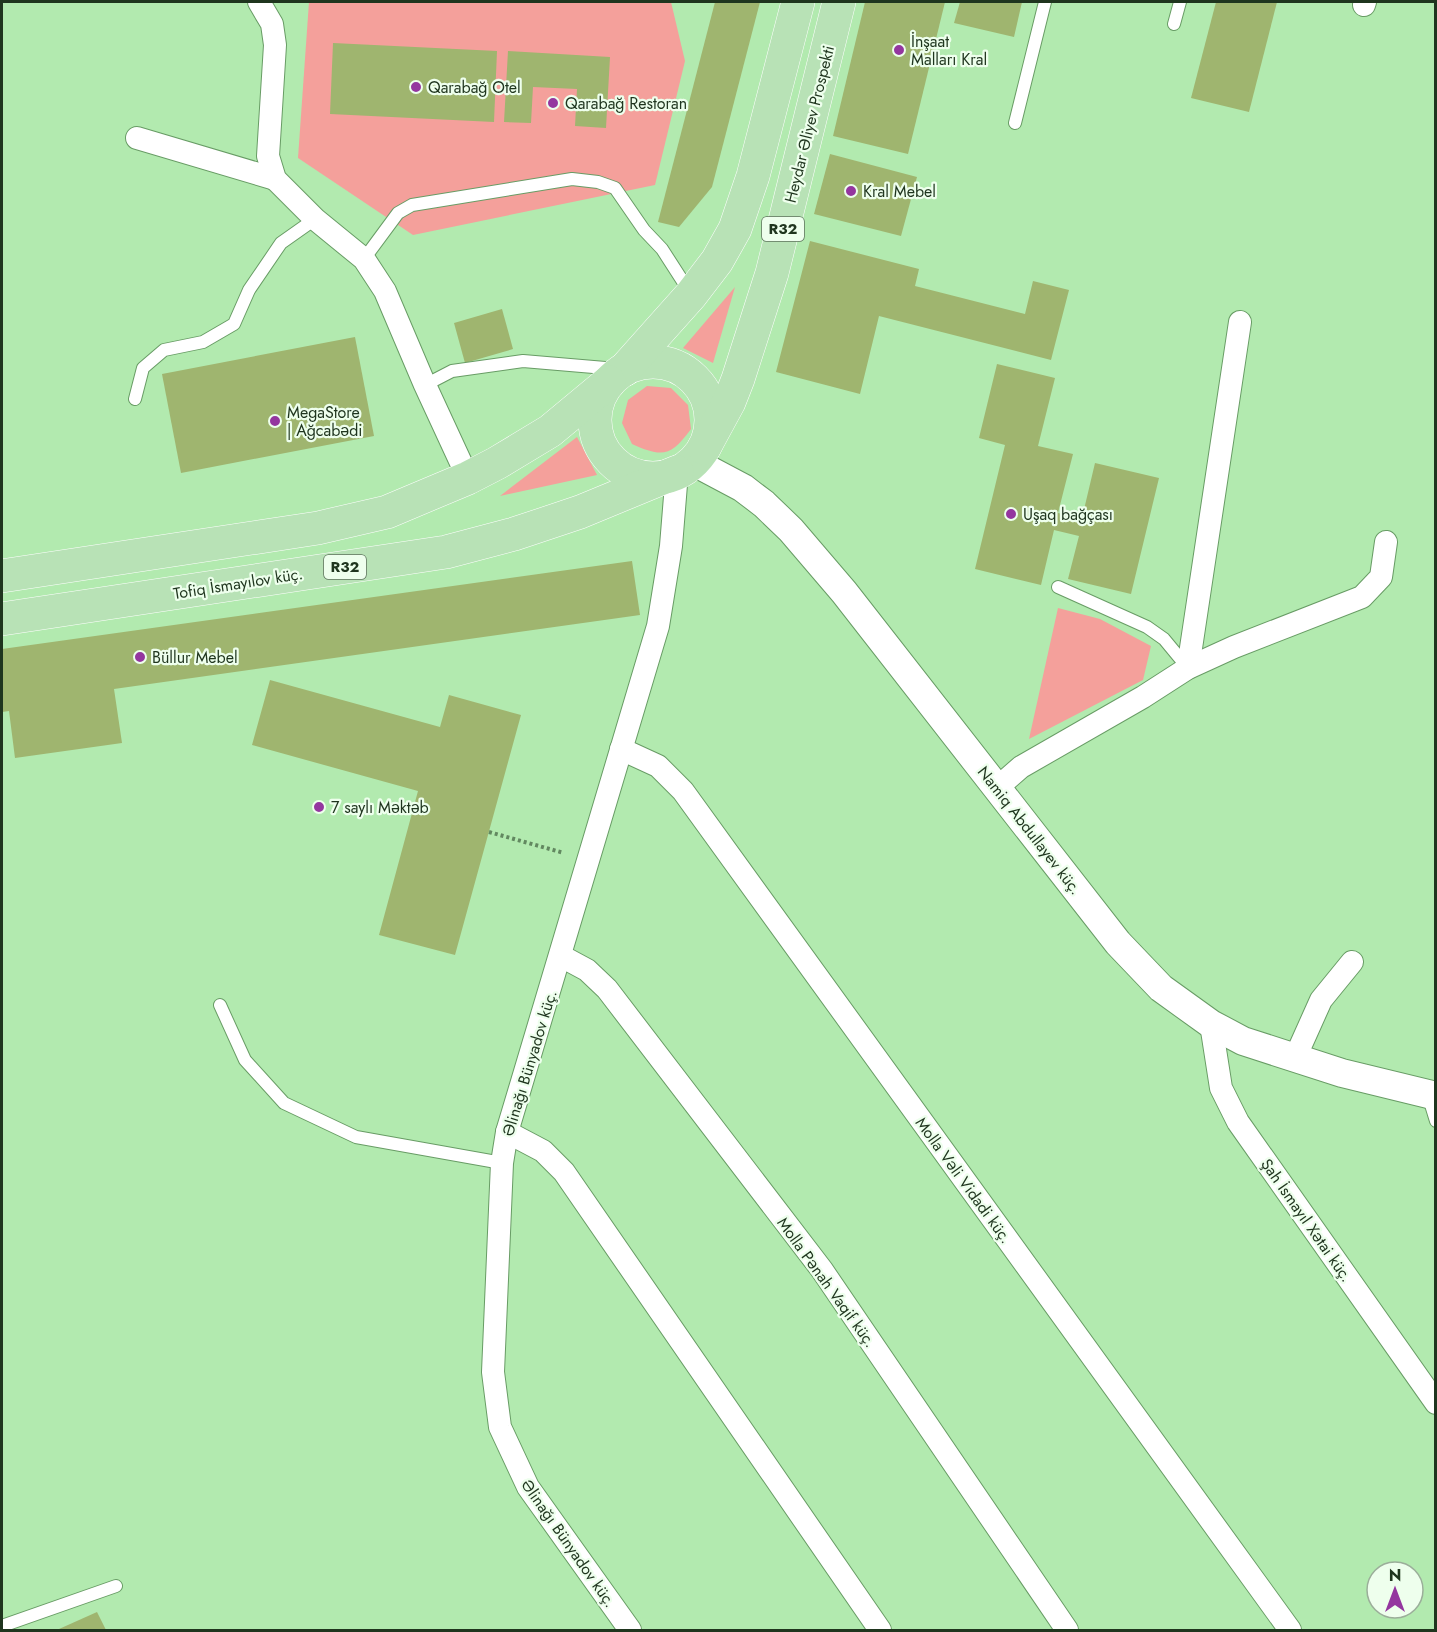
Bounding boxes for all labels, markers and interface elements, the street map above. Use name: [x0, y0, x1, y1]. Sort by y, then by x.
place label: İnşaat Malları Kral: [911, 30, 987, 71]
street label: Heydar Əliyev Prospekti: [779, 43, 840, 205]
marker: İnşaat Malları Kral: [892, 43, 906, 57]
place label: Qarabağ Otel: [428, 76, 521, 99]
marker: Qarabağ Otel: [409, 80, 423, 94]
place label: Qarabağ Restoran: [565, 92, 687, 115]
marker: Qarabağ Restoran: [546, 96, 560, 110]
place label: Kral Mebel: [863, 180, 936, 203]
marker: Kral Mebel: [844, 184, 858, 198]
road number: R32: [762, 217, 804, 241]
place label: MegaStore | Ağcabədi: [287, 401, 363, 442]
marker: MegaStore | Ağcabədi: [268, 414, 282, 428]
place label: Uşaq bağçası: [1023, 503, 1113, 526]
marker: Uşaq bağçası: [1004, 507, 1018, 521]
road number: R32: [324, 555, 366, 579]
street label: Tofiq İsmayılov küç.: [172, 562, 304, 605]
place label: Büllur Mebel: [152, 646, 238, 669]
marker: Büllur Mebel: [133, 650, 147, 664]
street label: Namiq Abdullayev küç.: [972, 761, 1087, 899]
place label: 7 saylı Məktəb: [331, 796, 429, 819]
marker: 7 saylı Məktəb: [312, 800, 326, 814]
street label: Əlinağı Bünyadov küç.: [496, 987, 563, 1139]
street label: Molla Vəli Vidadi küç.: [910, 1112, 1017, 1248]
street label: Şah İsmayıl Xətai küç.: [1255, 1154, 1358, 1287]
street label: Molla Pənah Vaqif küç.: [772, 1213, 882, 1352]
street label: Əlinağı Bünyadov küç.: [516, 1475, 622, 1612]
north arrow: [1365, 1560, 1425, 1620]
text: N: [1389, 1564, 1401, 1587]

